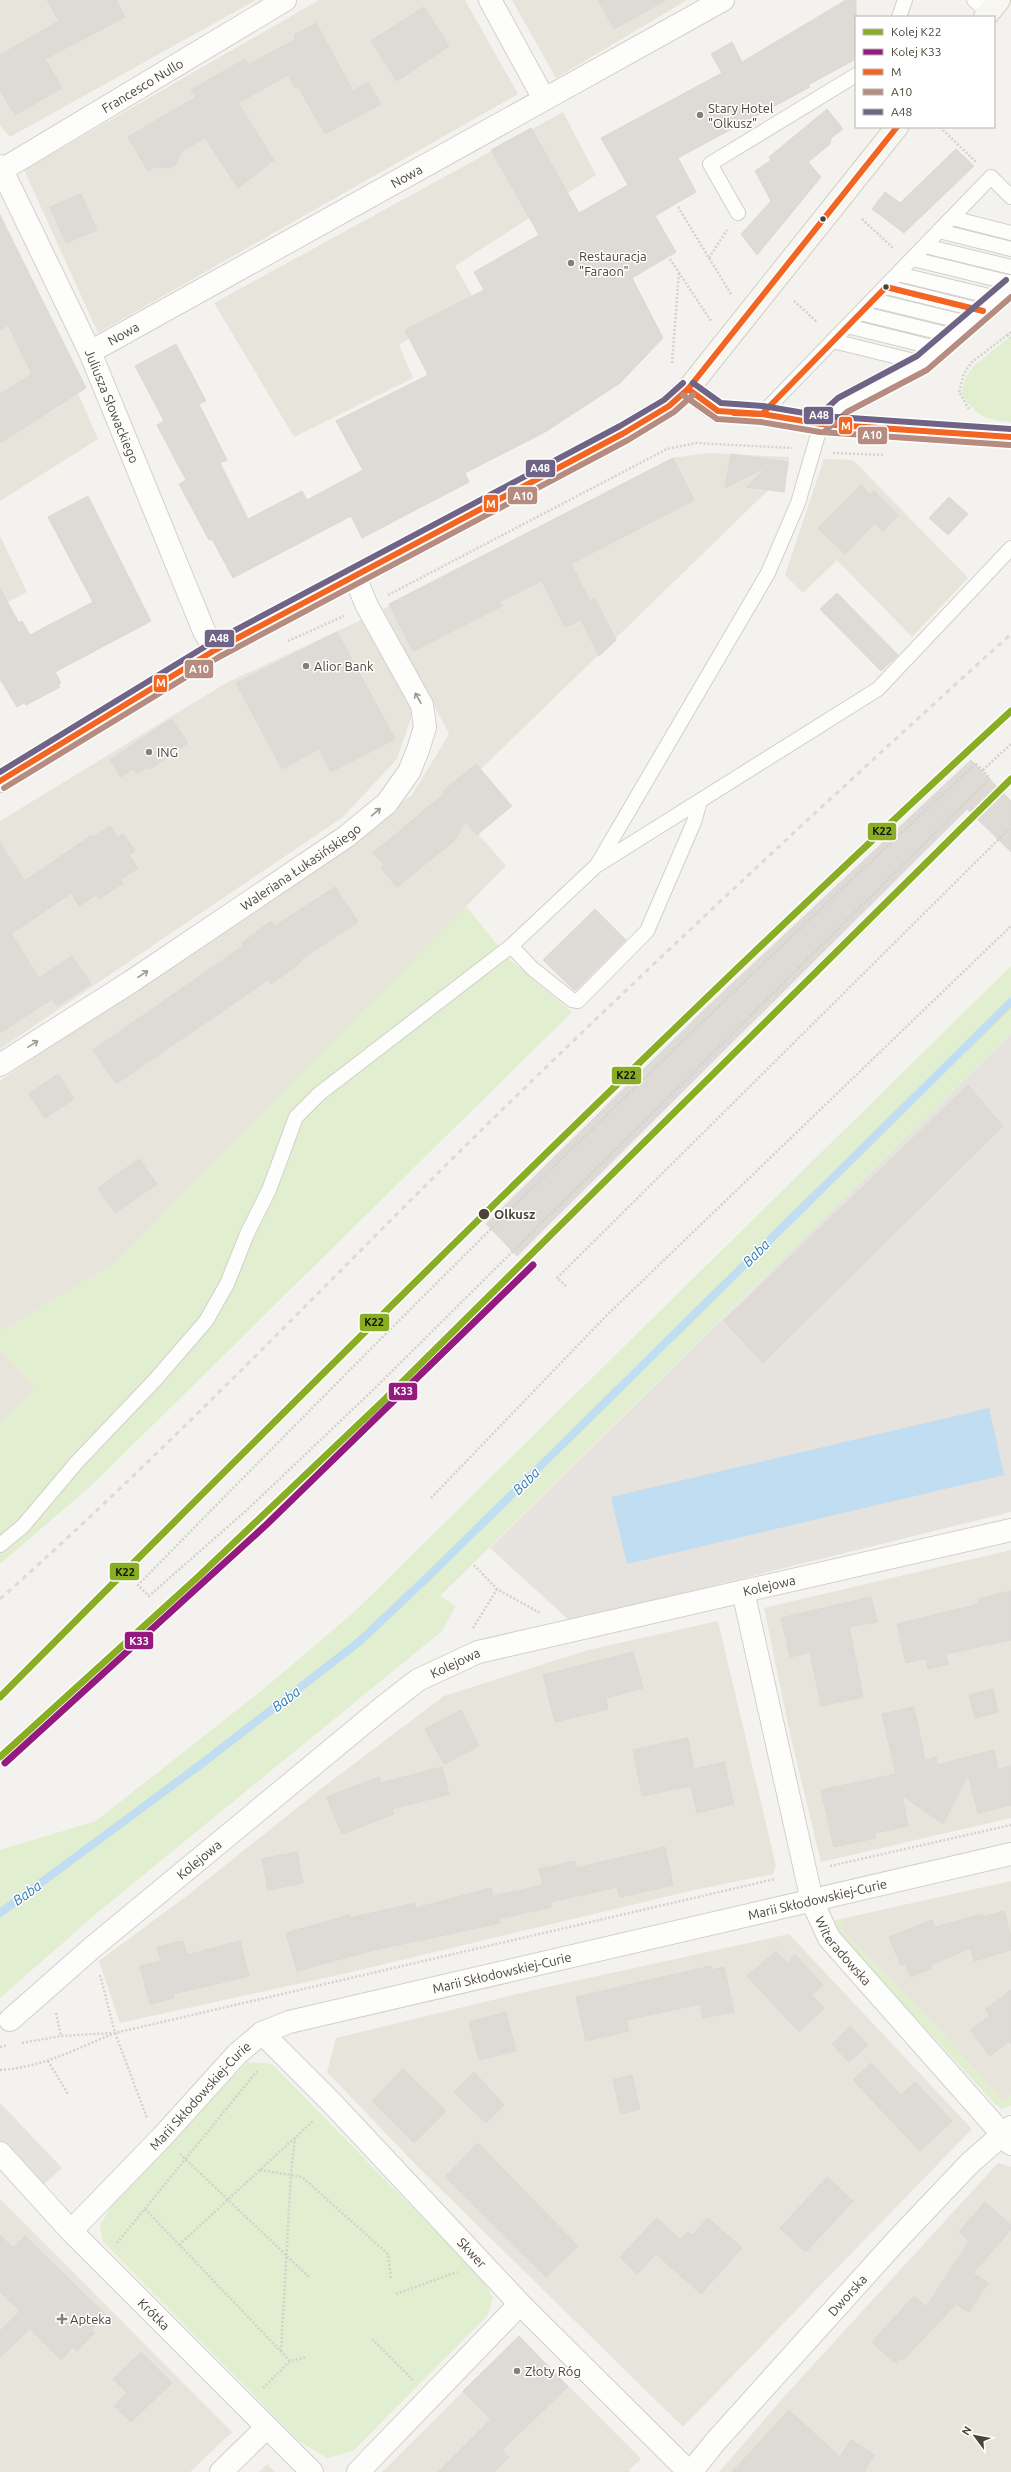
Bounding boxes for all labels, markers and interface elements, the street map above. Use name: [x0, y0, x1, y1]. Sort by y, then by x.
legend: [855, 16, 995, 128]
text: Kolej K22: [891, 25, 941, 38]
text: Kolej K33: [891, 45, 941, 58]
street label: Francesco Nullo: [99, 56, 186, 115]
text: M: [891, 65, 901, 78]
text: A10: [891, 85, 913, 98]
place label: Stary Hotel "Olkusz": [708, 101, 774, 130]
text: A48: [891, 105, 913, 118]
marker: Stary Hotel "Olkusz": [695, 110, 705, 120]
street label: Nowa: [388, 162, 424, 190]
unlabelled marker: [818, 214, 828, 224]
place label: Restauracja "Faraon": [579, 249, 647, 278]
marker: Restauracja "Faraon": [566, 258, 576, 268]
unlabelled marker: [881, 282, 891, 292]
street label: Nowa: [105, 319, 141, 348]
street label: Juliusza Słowackiego: [83, 347, 142, 465]
line badge: A48: [803, 406, 834, 425]
text: A48: [809, 409, 829, 421]
line badge: M: [838, 416, 853, 435]
text: M: [841, 420, 851, 432]
line badge: A10: [857, 426, 888, 445]
text: A10: [862, 429, 882, 441]
line badge: A48: [525, 459, 556, 478]
text: A48: [530, 462, 550, 474]
line badge: A10: [507, 486, 538, 505]
text: A10: [513, 490, 533, 502]
line badge: M: [483, 494, 499, 513]
text: M: [486, 498, 496, 510]
line badge: A48: [204, 629, 235, 648]
text: A48: [209, 632, 229, 644]
line badge: A10: [184, 659, 214, 679]
place label: Alior Bank: [314, 659, 374, 673]
marker: Alior Bank: [301, 661, 311, 671]
text: A10: [189, 663, 209, 675]
line badge: M: [153, 674, 168, 693]
text: M: [156, 677, 166, 689]
one-way arrow: [414, 693, 421, 705]
place label: ING: [157, 745, 178, 759]
marker: ING: [144, 747, 154, 757]
one-way arrow: [371, 808, 381, 817]
street label: Waleriana Łukasińskiego: [238, 821, 363, 913]
line badge: K22: [867, 822, 897, 841]
text: K22: [872, 825, 892, 837]
one-way arrow: [137, 970, 148, 978]
one-way arrow: [27, 1039, 39, 1047]
line badge: K22: [611, 1066, 642, 1085]
text: K22: [616, 1069, 636, 1081]
marker: Olkusz: [477, 1207, 491, 1221]
place label: Olkusz: [494, 1207, 535, 1221]
water label: Baba: [739, 1236, 773, 1270]
line badge: K22: [359, 1313, 390, 1332]
text: K22: [364, 1316, 384, 1328]
line badge: K33: [388, 1382, 418, 1401]
text: K33: [393, 1385, 413, 1397]
water label: Baba: [509, 1464, 543, 1498]
line badge: K22: [109, 1562, 140, 1581]
text: K22: [115, 1566, 135, 1578]
street label: Kolejowa: [741, 1573, 797, 1598]
line badge: K33: [124, 1631, 154, 1650]
text: K33: [129, 1635, 149, 1647]
street label: Kolejowa: [428, 1645, 482, 1680]
water label: Baba: [269, 1683, 304, 1715]
street label: Kolejowa: [174, 1837, 224, 1882]
street label: Marii Skłodowskiej-Curie: [747, 1876, 888, 1922]
water label: Baba: [10, 1877, 45, 1909]
street label: Witeradowska: [813, 1914, 874, 1988]
street label: Marii Skłodowskiej-Curie: [431, 1950, 573, 1995]
street label: Marii Skłodowskiej-Curie: [147, 2039, 253, 2153]
street label: Skwer: [455, 2235, 489, 2271]
street label: Dworska: [825, 2272, 869, 2319]
street label: Krótka: [135, 2295, 173, 2333]
place label: Apteka: [70, 2312, 112, 2326]
marker: Apteka: [57, 2314, 67, 2324]
place label: Złoty Róg: [525, 2364, 581, 2378]
marker: Złoty Róg: [512, 2366, 522, 2376]
north arrow: [955, 2416, 995, 2456]
text: N: [959, 2424, 974, 2437]

